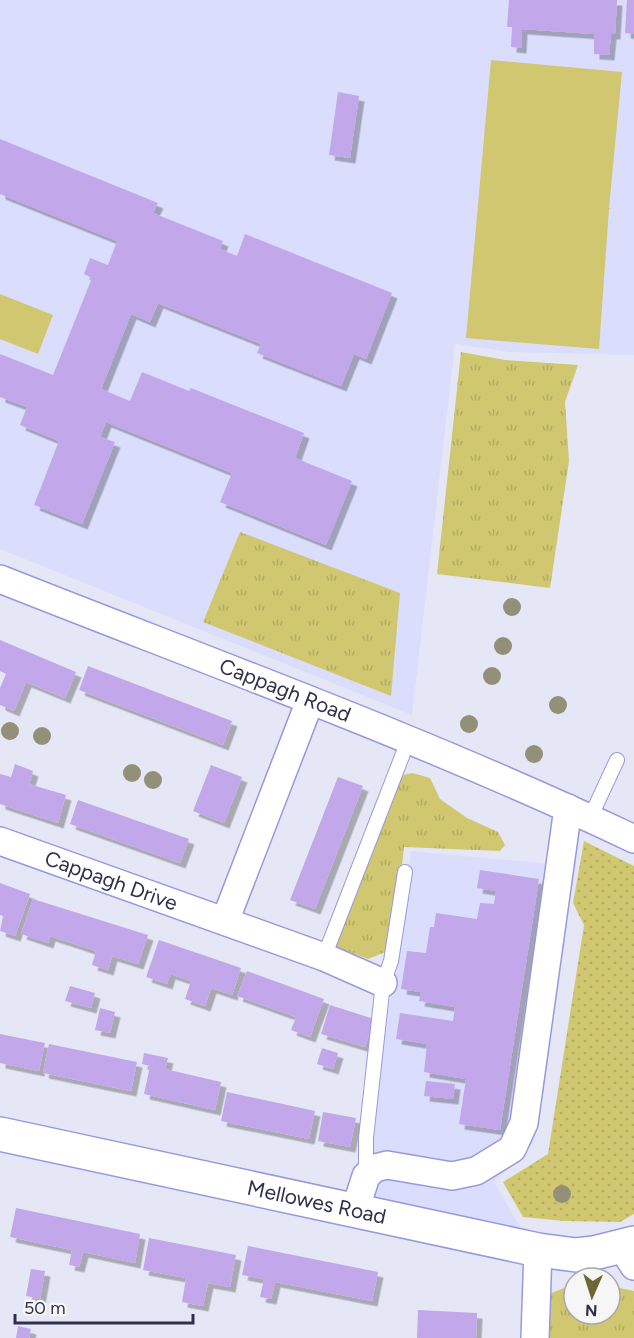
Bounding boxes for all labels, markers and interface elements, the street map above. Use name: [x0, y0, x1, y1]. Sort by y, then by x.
street label: Cappagh Road: [216, 653, 355, 727]
street label: Cappagh Drive: [41, 845, 181, 916]
street label: Mellowes Road: [245, 1175, 389, 1229]
north arrow: [562, 1266, 622, 1326]
scale bar: [15, 1287, 194, 1325]
text: 50 m: [24, 1297, 66, 1319]
text: N: [585, 1301, 598, 1320]

